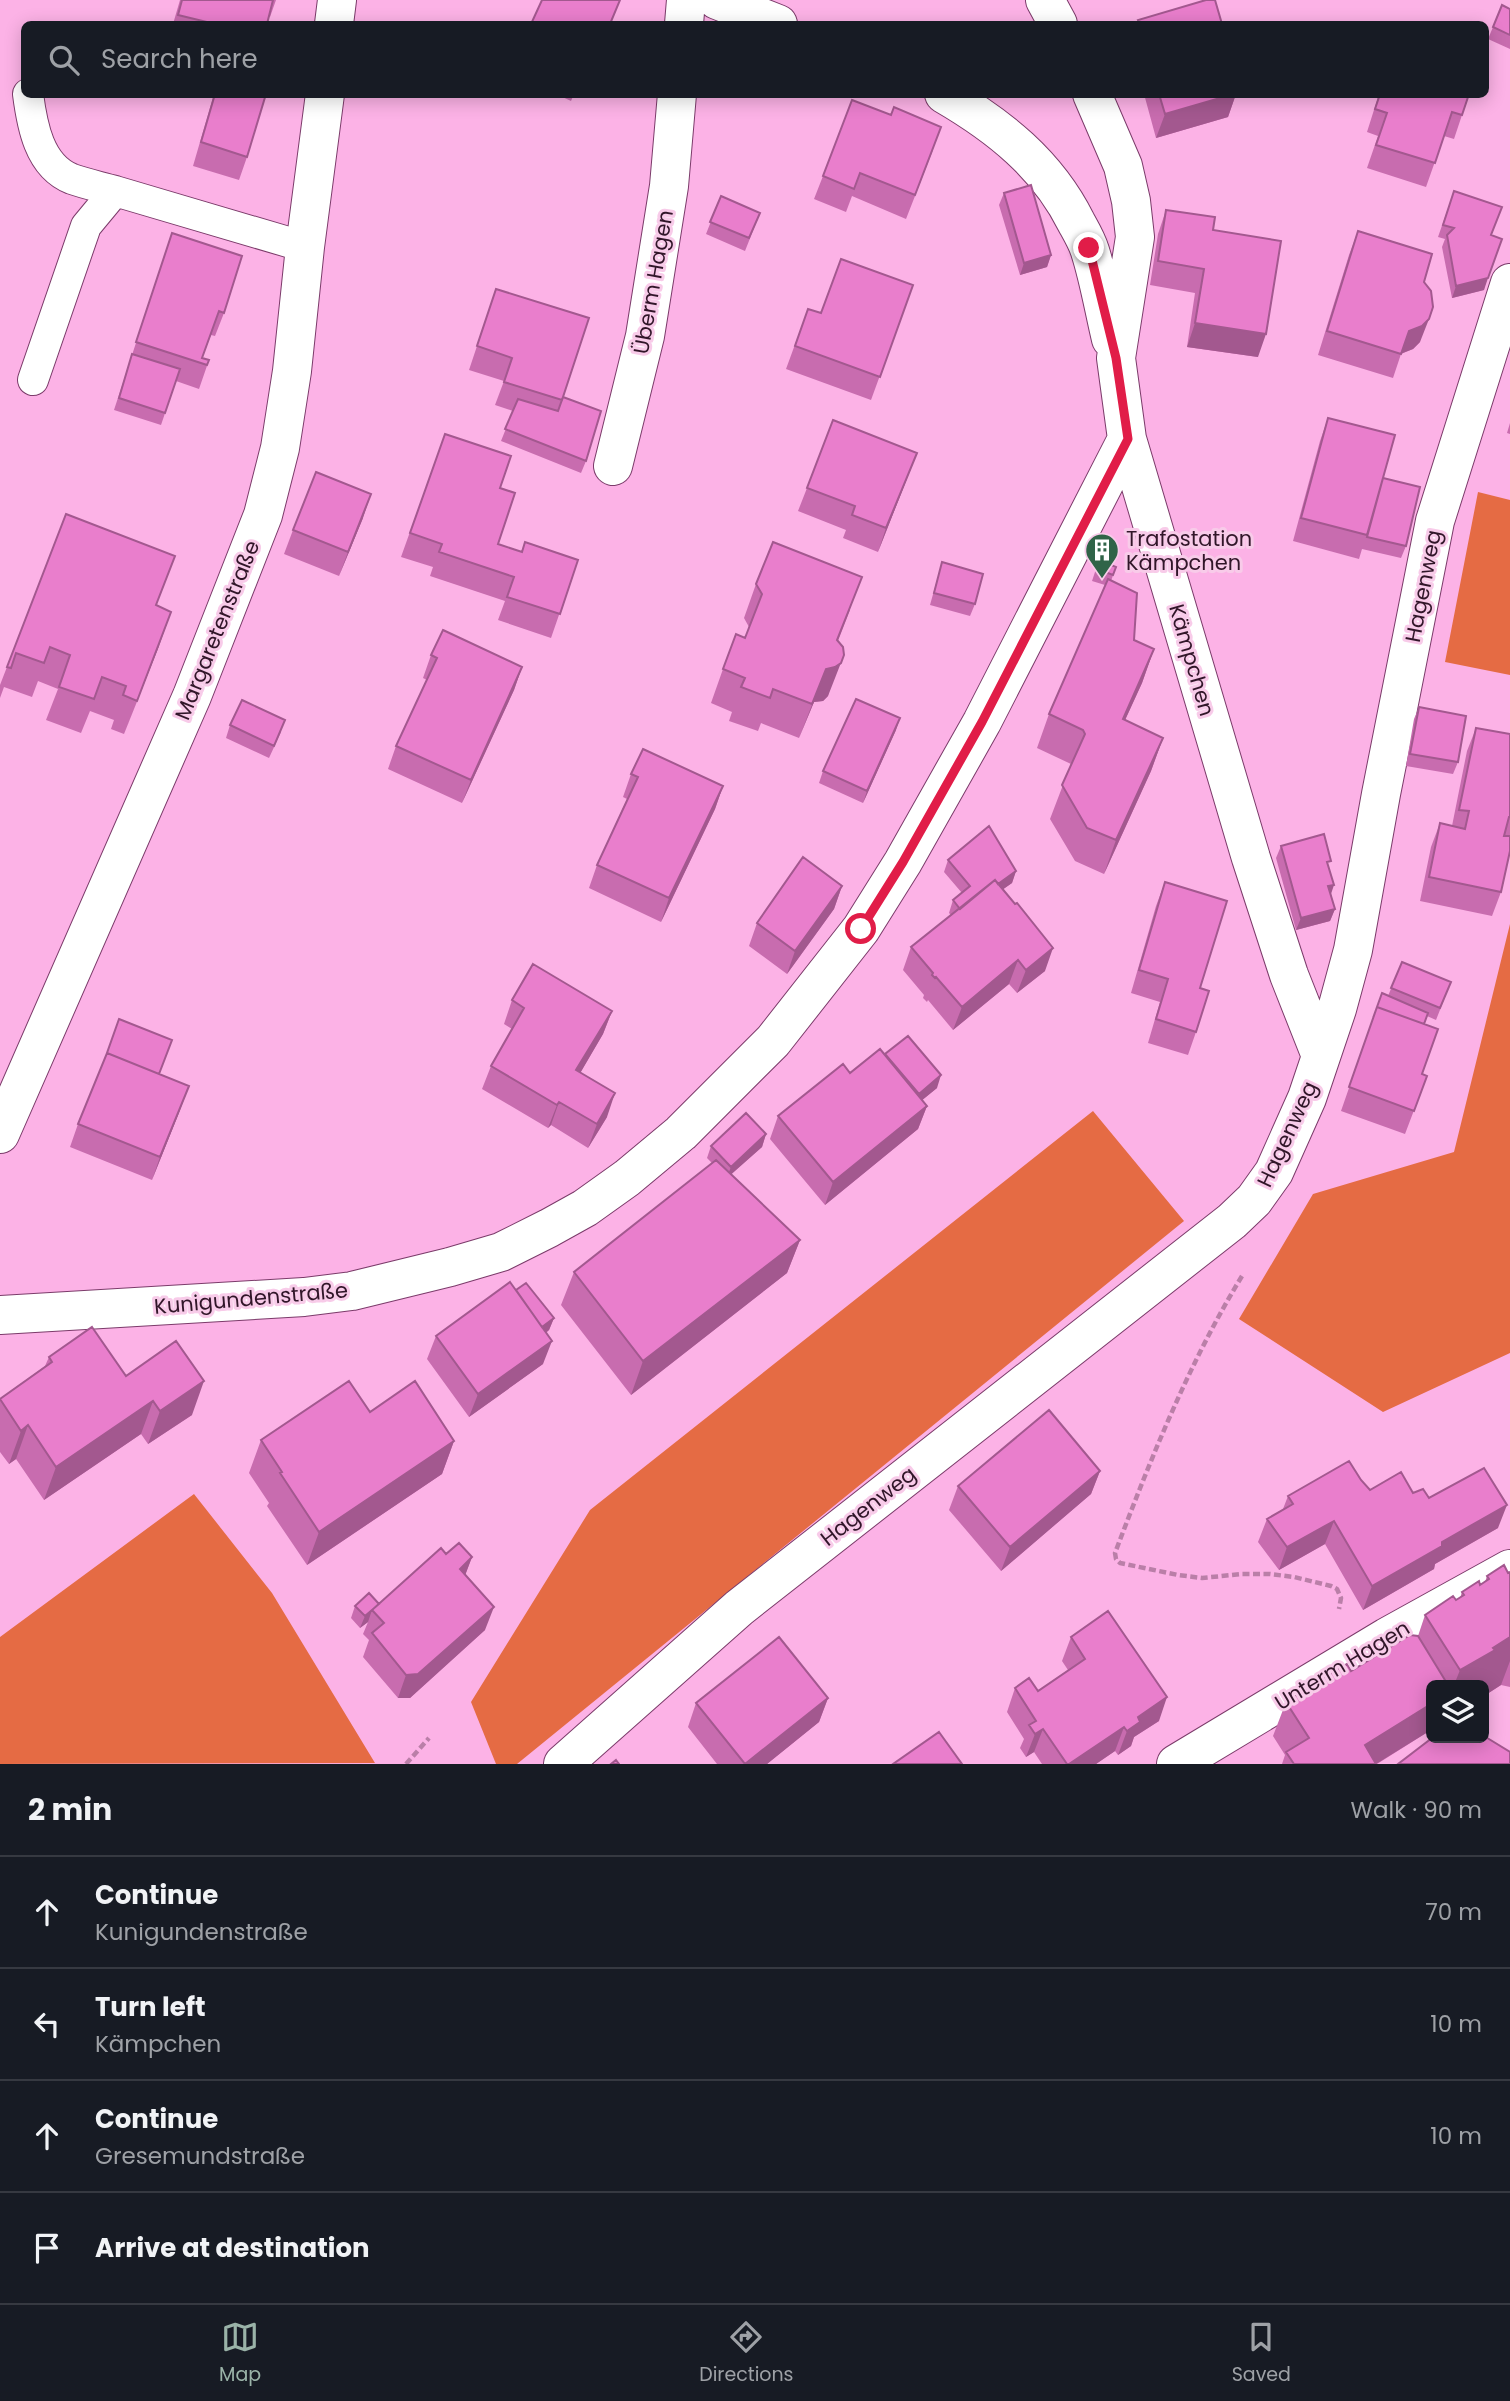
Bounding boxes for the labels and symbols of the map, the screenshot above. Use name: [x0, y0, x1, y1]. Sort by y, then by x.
street label: Überm Hagen: [626, 208, 680, 356]
route end: [1073, 232, 1104, 263]
place label: Trafostation Kämpchen: [1126, 524, 1252, 577]
street label: Hagenweg: [1398, 527, 1448, 645]
building icon: Trafostation Kämpchen: [1083, 531, 1121, 580]
street label: Margaretenstraße: [168, 536, 266, 724]
street label: Kämpchen: [1162, 601, 1222, 719]
route start: [845, 913, 876, 944]
street label: Hagenweg: [1250, 1076, 1324, 1192]
street label: Kunigundenstraße: [153, 1275, 349, 1321]
street label: Hagenweg: [814, 1460, 922, 1552]
street label: Unterm Hagen: [1269, 1613, 1415, 1717]

